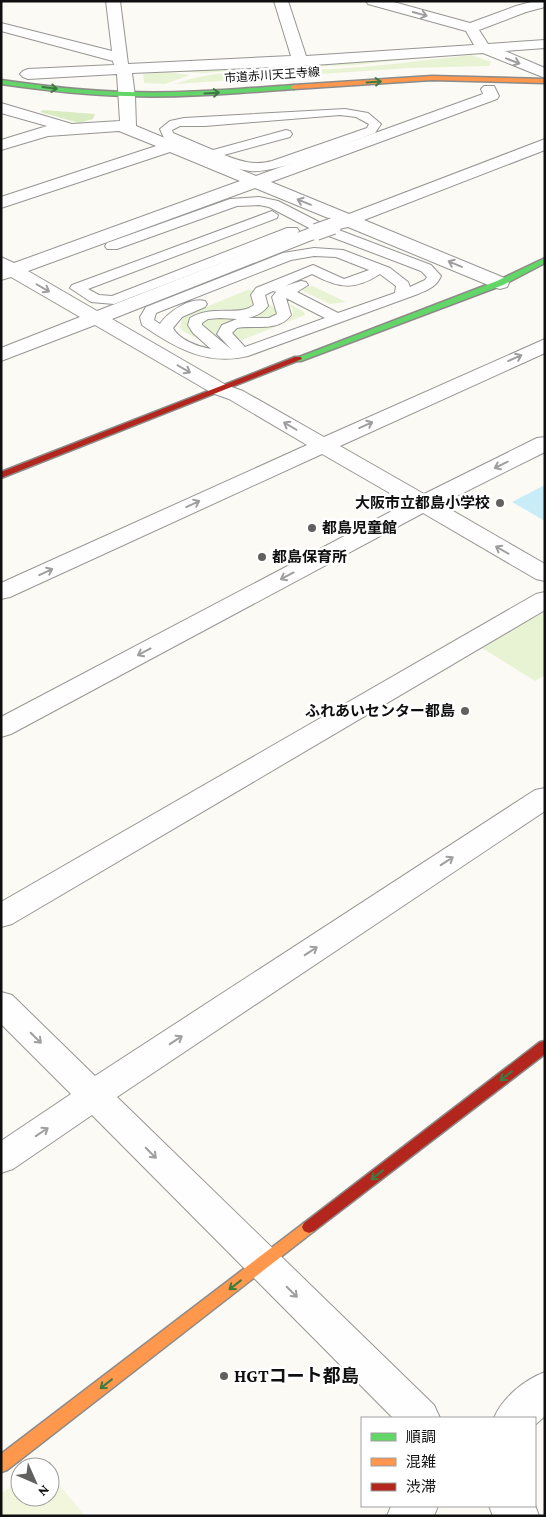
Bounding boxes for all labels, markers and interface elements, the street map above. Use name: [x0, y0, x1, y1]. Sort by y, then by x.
one-way arrow: [412, 10, 428, 19]
one-way arrow: [505, 57, 520, 66]
street label: 市道赤川天王寺線: [224, 65, 320, 85]
one-way arrow: [366, 77, 382, 87]
one-way arrow: [41, 83, 57, 93]
one-way arrow: [203, 89, 219, 98]
one-way arrow: [297, 197, 313, 206]
one-way arrow: [448, 259, 463, 269]
one-way arrow: [36, 283, 50, 293]
one-way arrow: [507, 353, 522, 363]
one-way arrow: [177, 364, 191, 374]
one-way arrow: [358, 419, 373, 429]
one-way arrow: [283, 421, 297, 431]
one-way arrow: [494, 461, 509, 470]
place label: 大阪市立都島小学校: [355, 494, 490, 511]
marker: 大阪市立都島小学校: [494, 497, 506, 509]
one-way arrow: [186, 499, 201, 509]
place label: 都島児童館: [322, 519, 397, 536]
marker: 都島児童館: [306, 522, 318, 534]
one-way arrow: [496, 544, 510, 554]
place label: 都島保育所: [272, 548, 347, 565]
marker: 都島保育所: [256, 551, 268, 563]
one-way arrow: [38, 567, 53, 576]
one-way arrow: [280, 572, 295, 581]
one-way arrow: [137, 648, 151, 658]
place label: ふれあいセンター都島: [305, 702, 455, 719]
marker: ふれあいセンター都島: [459, 705, 471, 717]
one-way arrow: [440, 856, 454, 867]
one-way arrow: [304, 946, 318, 956]
one-way arrow: [30, 1032, 42, 1044]
one-way arrow: [168, 1035, 182, 1045]
one-way arrow: [499, 1071, 513, 1081]
one-way arrow: [35, 1127, 49, 1137]
one-way arrow: [145, 1146, 157, 1158]
one-way arrow: [371, 1170, 384, 1181]
one-way arrow: [228, 1279, 241, 1290]
one-way arrow: [285, 1285, 297, 1297]
place label: HGTコート都島: [234, 1366, 359, 1386]
marker: HGTコート都島: [218, 1370, 230, 1382]
one-way arrow: [100, 1378, 113, 1389]
legend: [361, 1417, 536, 1507]
text: 順調: [406, 1429, 436, 1445]
text: 混雑: [406, 1454, 436, 1470]
north arrow: [10, 1457, 60, 1507]
text: 渋滞: [406, 1479, 436, 1495]
text: N: [35, 1482, 53, 1501]

